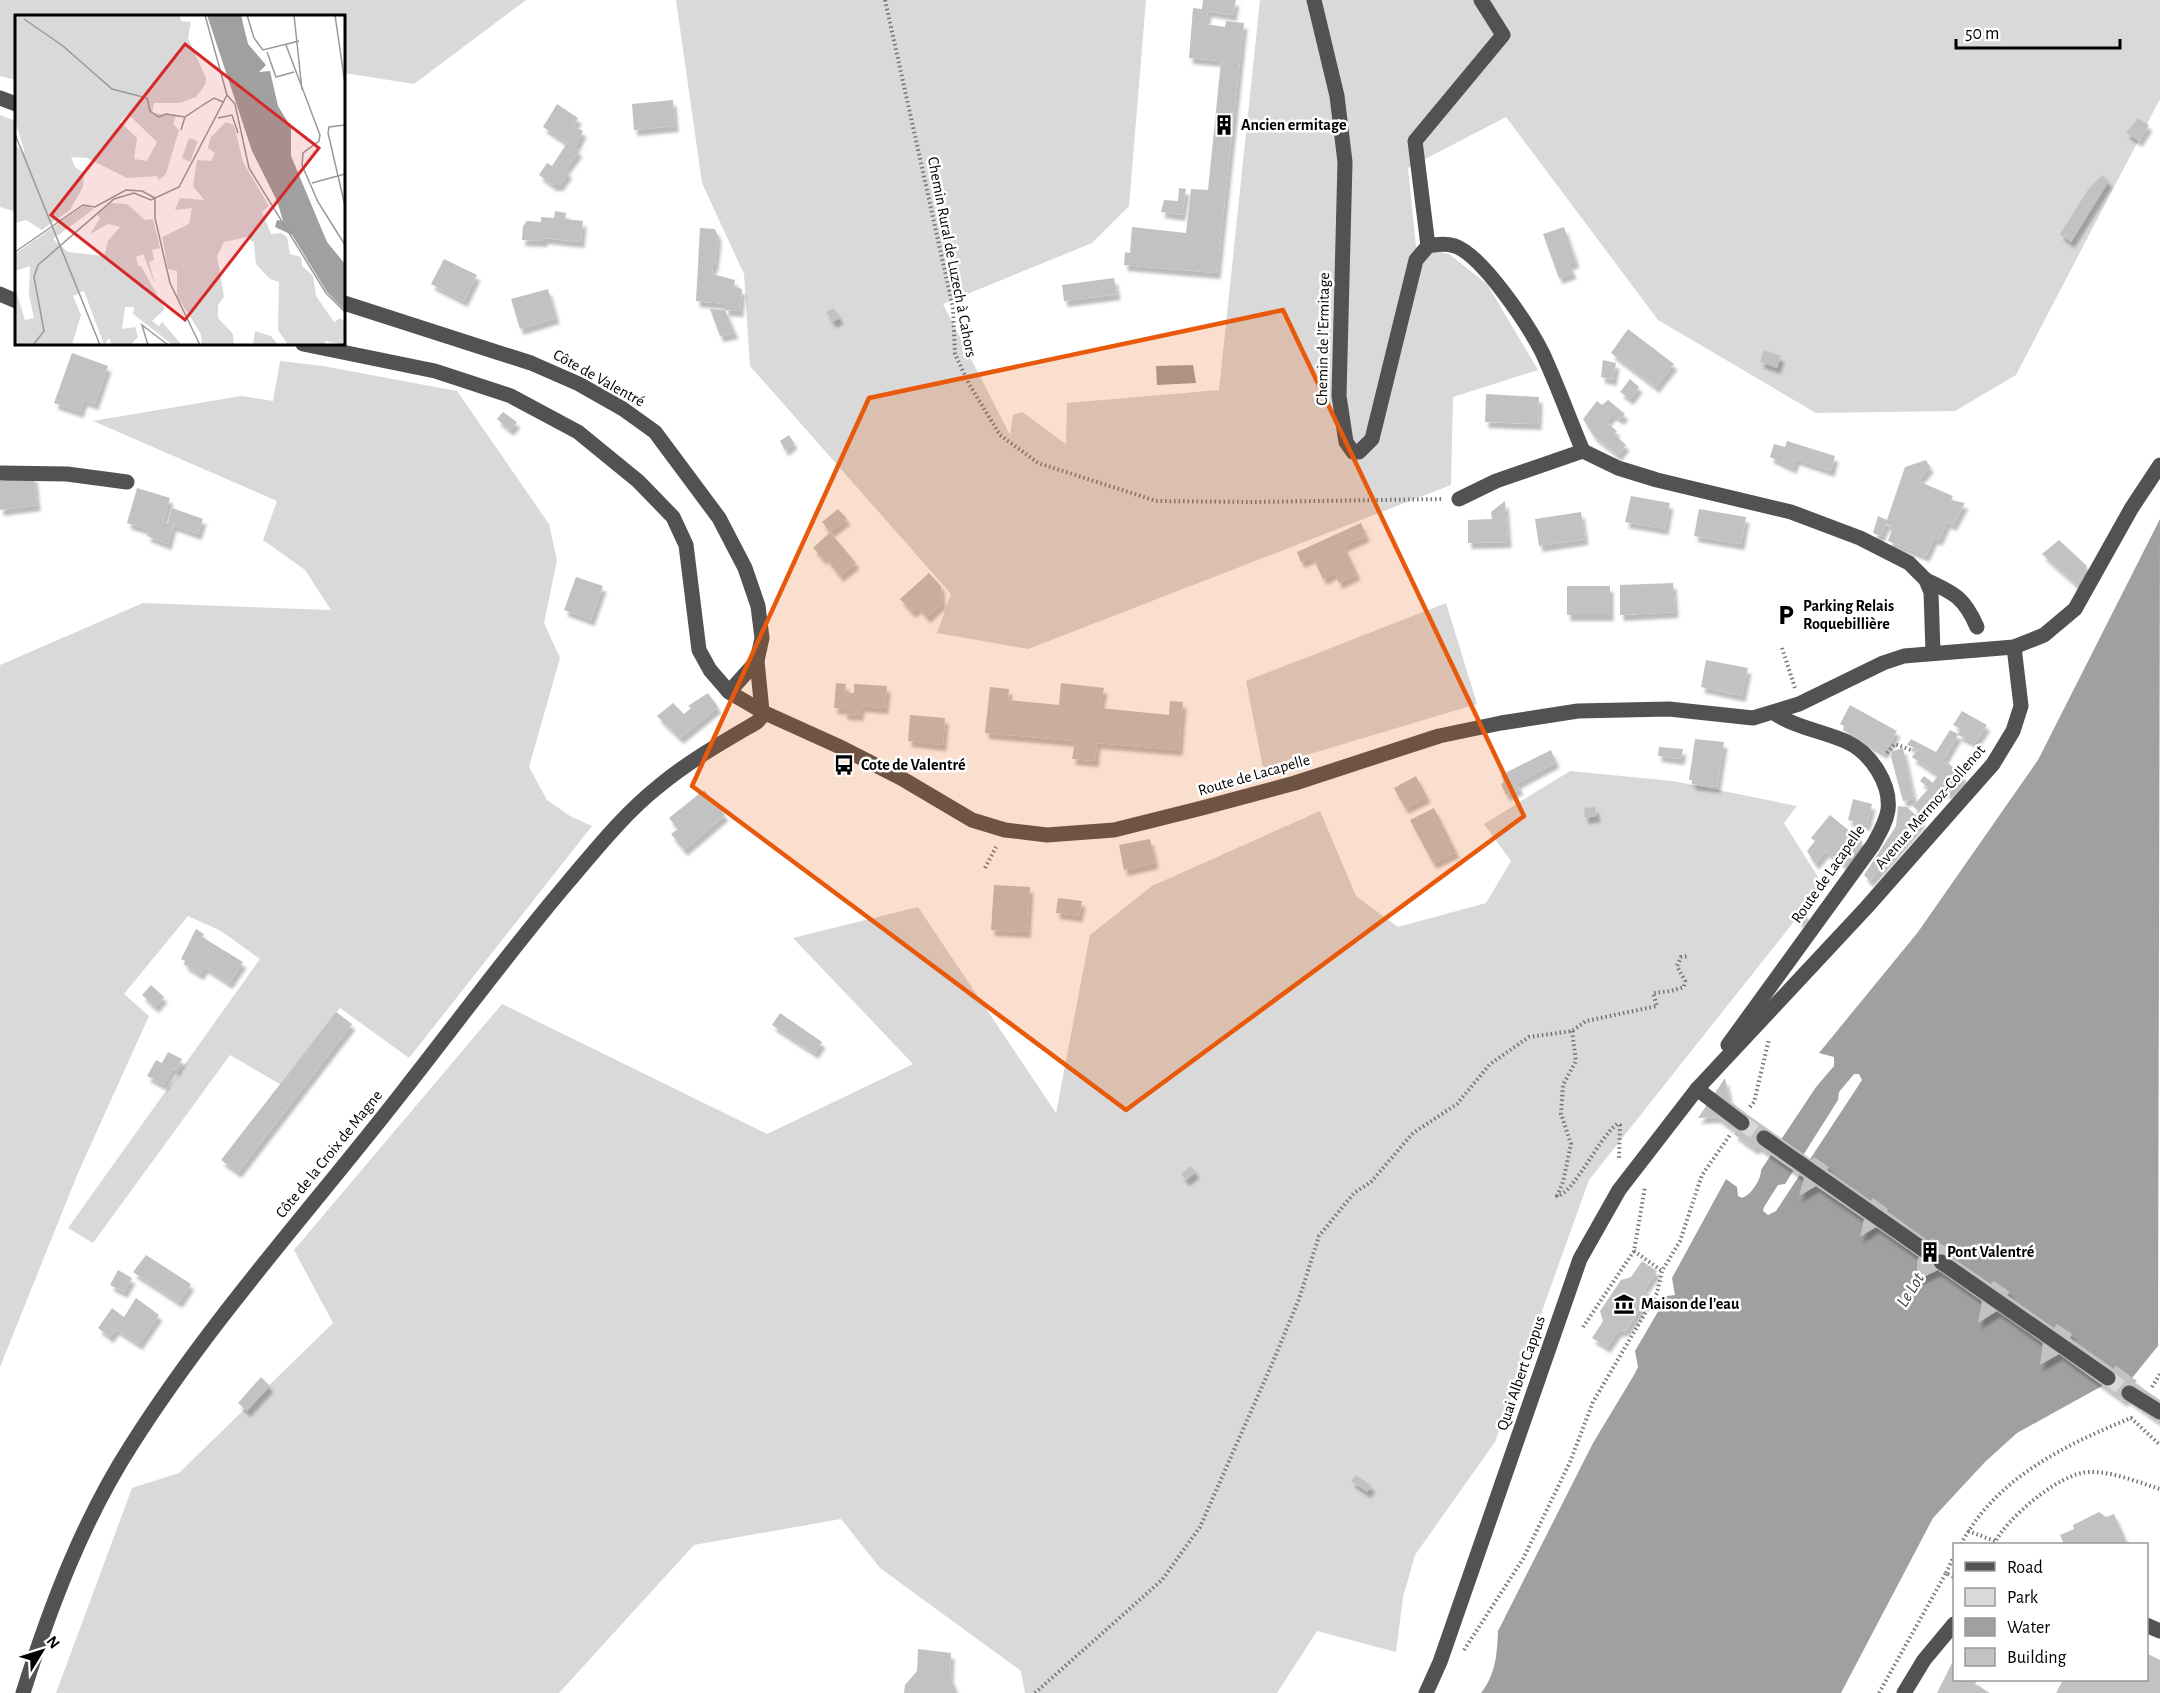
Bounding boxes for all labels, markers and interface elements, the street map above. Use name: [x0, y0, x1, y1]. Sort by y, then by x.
scale bar: [1956, 12, 2120, 50]
inset map: [15, 15, 345, 345]
text: 50 m: [1965, 25, 1999, 43]
building icon: Ancien ermitage: [1212, 113, 1236, 137]
place label: Ancien ermitage: [1241, 117, 1347, 133]
street label: Chemin Rural de Luzech à Cahors: [925, 155, 979, 359]
street label: Chemin de l'Ermitage: [1314, 272, 1332, 406]
street label: Côte de Valentré: [551, 346, 647, 410]
place label: Parking Relais Roquebillière: [1803, 598, 1894, 632]
parking icon: Parking Relais Roquebillière: [1774, 603, 1798, 627]
street label: Avenue Mermoz-Collenot: [1872, 742, 1988, 872]
street label: Route de Lacapelle: [1196, 751, 1312, 799]
bus stop icon: Cote de Valentré: [832, 753, 856, 777]
place label: Cote de Valentré: [861, 757, 966, 773]
street label: Route de Lacapelle: [1788, 822, 1868, 926]
street label: Côte de la Croix de Magne: [273, 1087, 385, 1221]
building icon: Pont Valentré: [1918, 1240, 1942, 1264]
place label: Pont Valentré: [1947, 1244, 2035, 1260]
water label: Le Lot: [1894, 1270, 1928, 1310]
museum icon: Maison de l'eau: [1612, 1292, 1636, 1316]
place label: Maison de l'eau: [1641, 1296, 1740, 1312]
street label: Quai Albert Cappus: [1494, 1314, 1549, 1433]
legend: [1953, 1543, 2148, 1681]
text: Road: [2007, 1559, 2043, 1577]
text: Park: [2007, 1589, 2039, 1607]
text: Water: [2007, 1619, 2050, 1637]
north arrow: [12, 1621, 72, 1681]
text: N: [43, 1633, 63, 1652]
text: Building: [2007, 1649, 2067, 1667]

